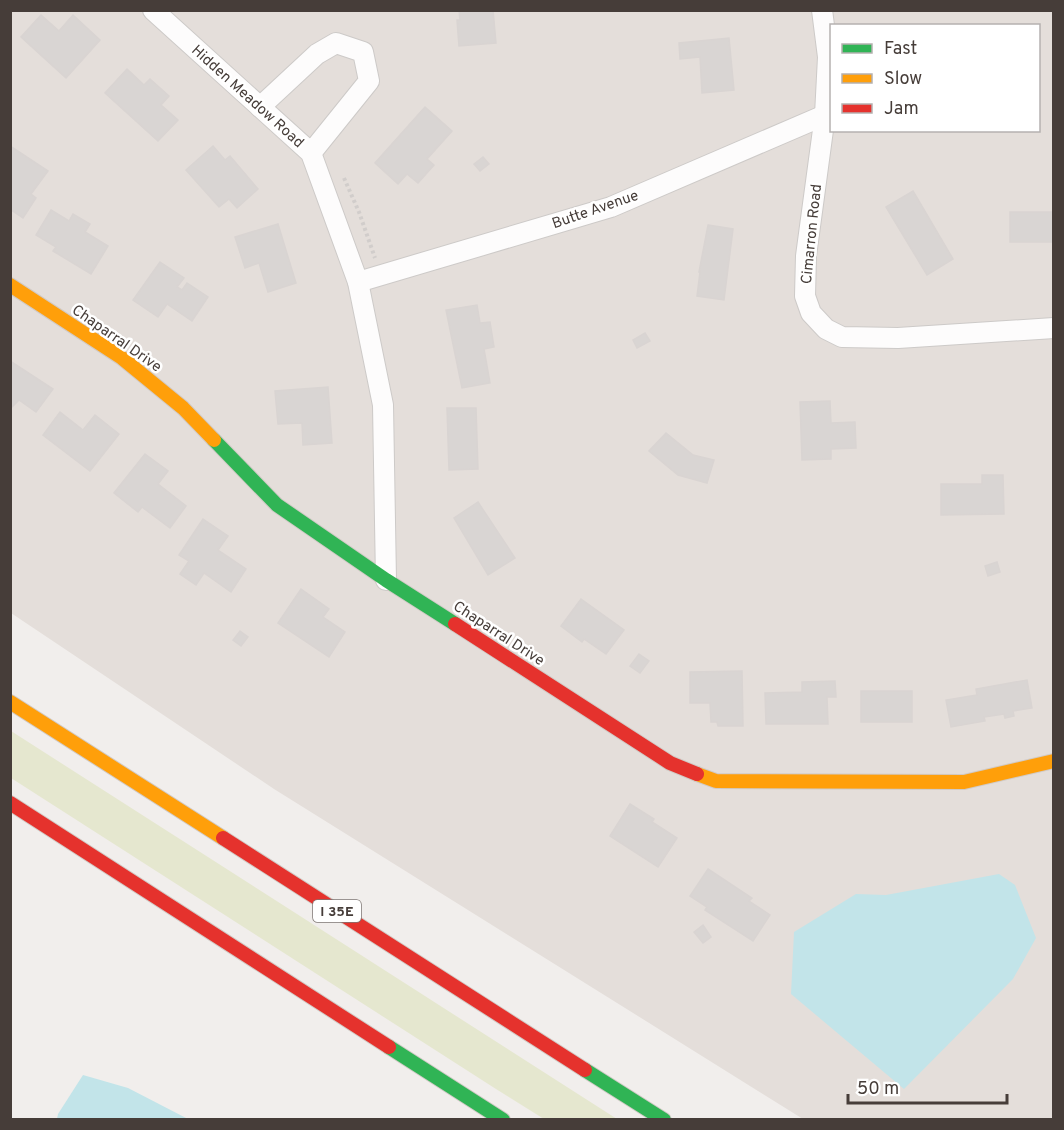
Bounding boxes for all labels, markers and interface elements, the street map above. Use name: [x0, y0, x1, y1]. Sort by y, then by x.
legend: [830, 24, 1040, 132]
text: Fast: [884, 38, 917, 61]
street label: Hidden Meadow Road: [187, 41, 307, 153]
text: Slow: [884, 68, 922, 91]
text: Jam: [884, 98, 919, 121]
street label: Cimarron Road: [798, 183, 827, 285]
street label: Butte Avenue: [550, 187, 641, 234]
street label: Chaparral Drive: [68, 301, 165, 377]
street label: Chaparral Drive: [449, 598, 547, 671]
road number: I 35E: [313, 900, 361, 922]
scale bar: [848, 1067, 1007, 1105]
text: 50 m: [857, 1078, 899, 1101]

